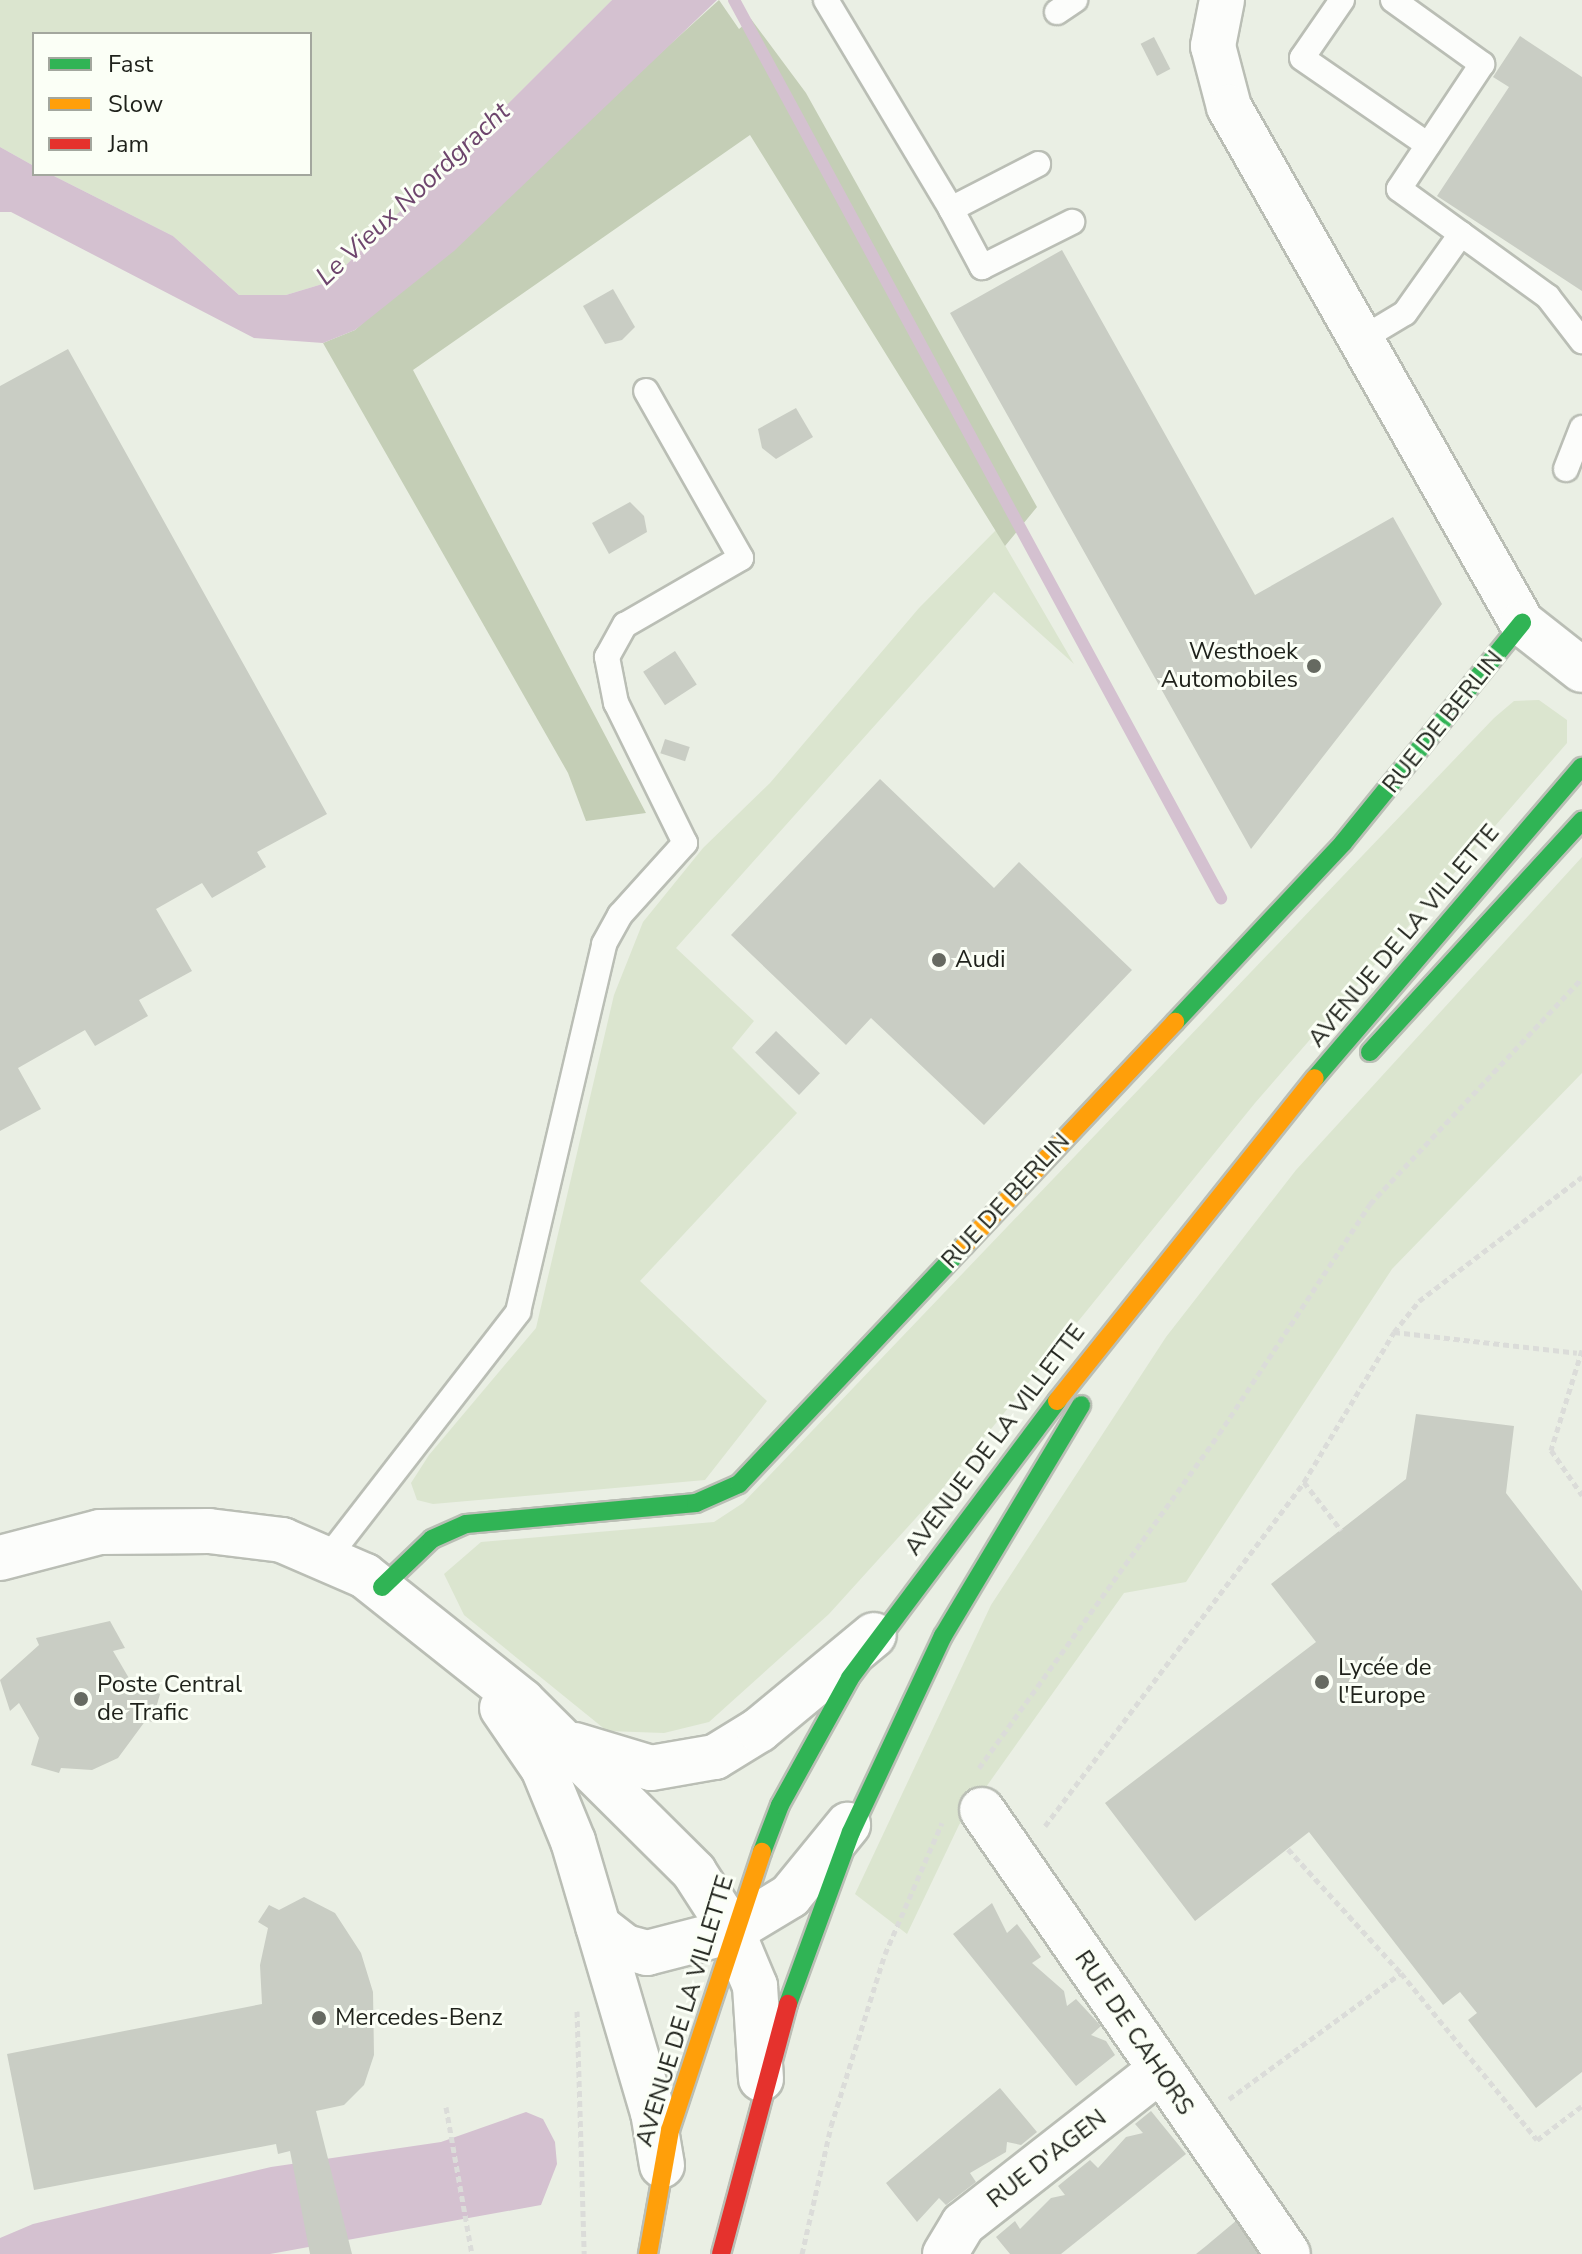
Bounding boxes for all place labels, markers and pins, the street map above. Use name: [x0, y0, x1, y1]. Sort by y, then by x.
place label: Westhoek Automobiles: [1161, 638, 1298, 694]
marker: Westhoek Automobiles: [1305, 657, 1323, 675]
place label: Audi: [955, 946, 1006, 974]
marker: Audi: [930, 951, 948, 969]
place label: Lycée de l'Europe: [1338, 1654, 1432, 1710]
place label: Poste Central de Trafic: [97, 1671, 242, 1727]
marker: Lycée de l'Europe: [1313, 1673, 1331, 1691]
marker: Poste Central de Trafic: [72, 1690, 90, 1708]
place label: Mercedes-Benz: [335, 2004, 503, 2032]
marker: Mercedes-Benz: [310, 2009, 328, 2027]

